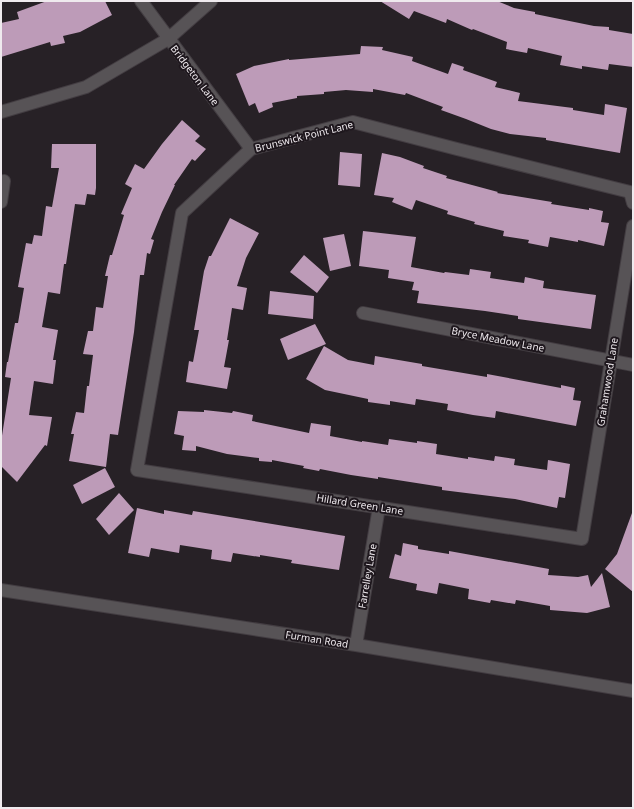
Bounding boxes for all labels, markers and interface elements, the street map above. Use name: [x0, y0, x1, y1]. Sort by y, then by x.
street label: Bridgeton Lane: [168, 42, 223, 108]
street label: Brunswick Point Lane: [253, 117, 355, 155]
street label: Bryce Meadow Lane: [450, 323, 546, 355]
street label: Grahamwood Lane: [593, 336, 621, 427]
street label: Hillard Green Lane: [316, 490, 405, 518]
street label: Farrelley Lane: [354, 542, 380, 609]
street label: Furman Road: [285, 627, 349, 651]

